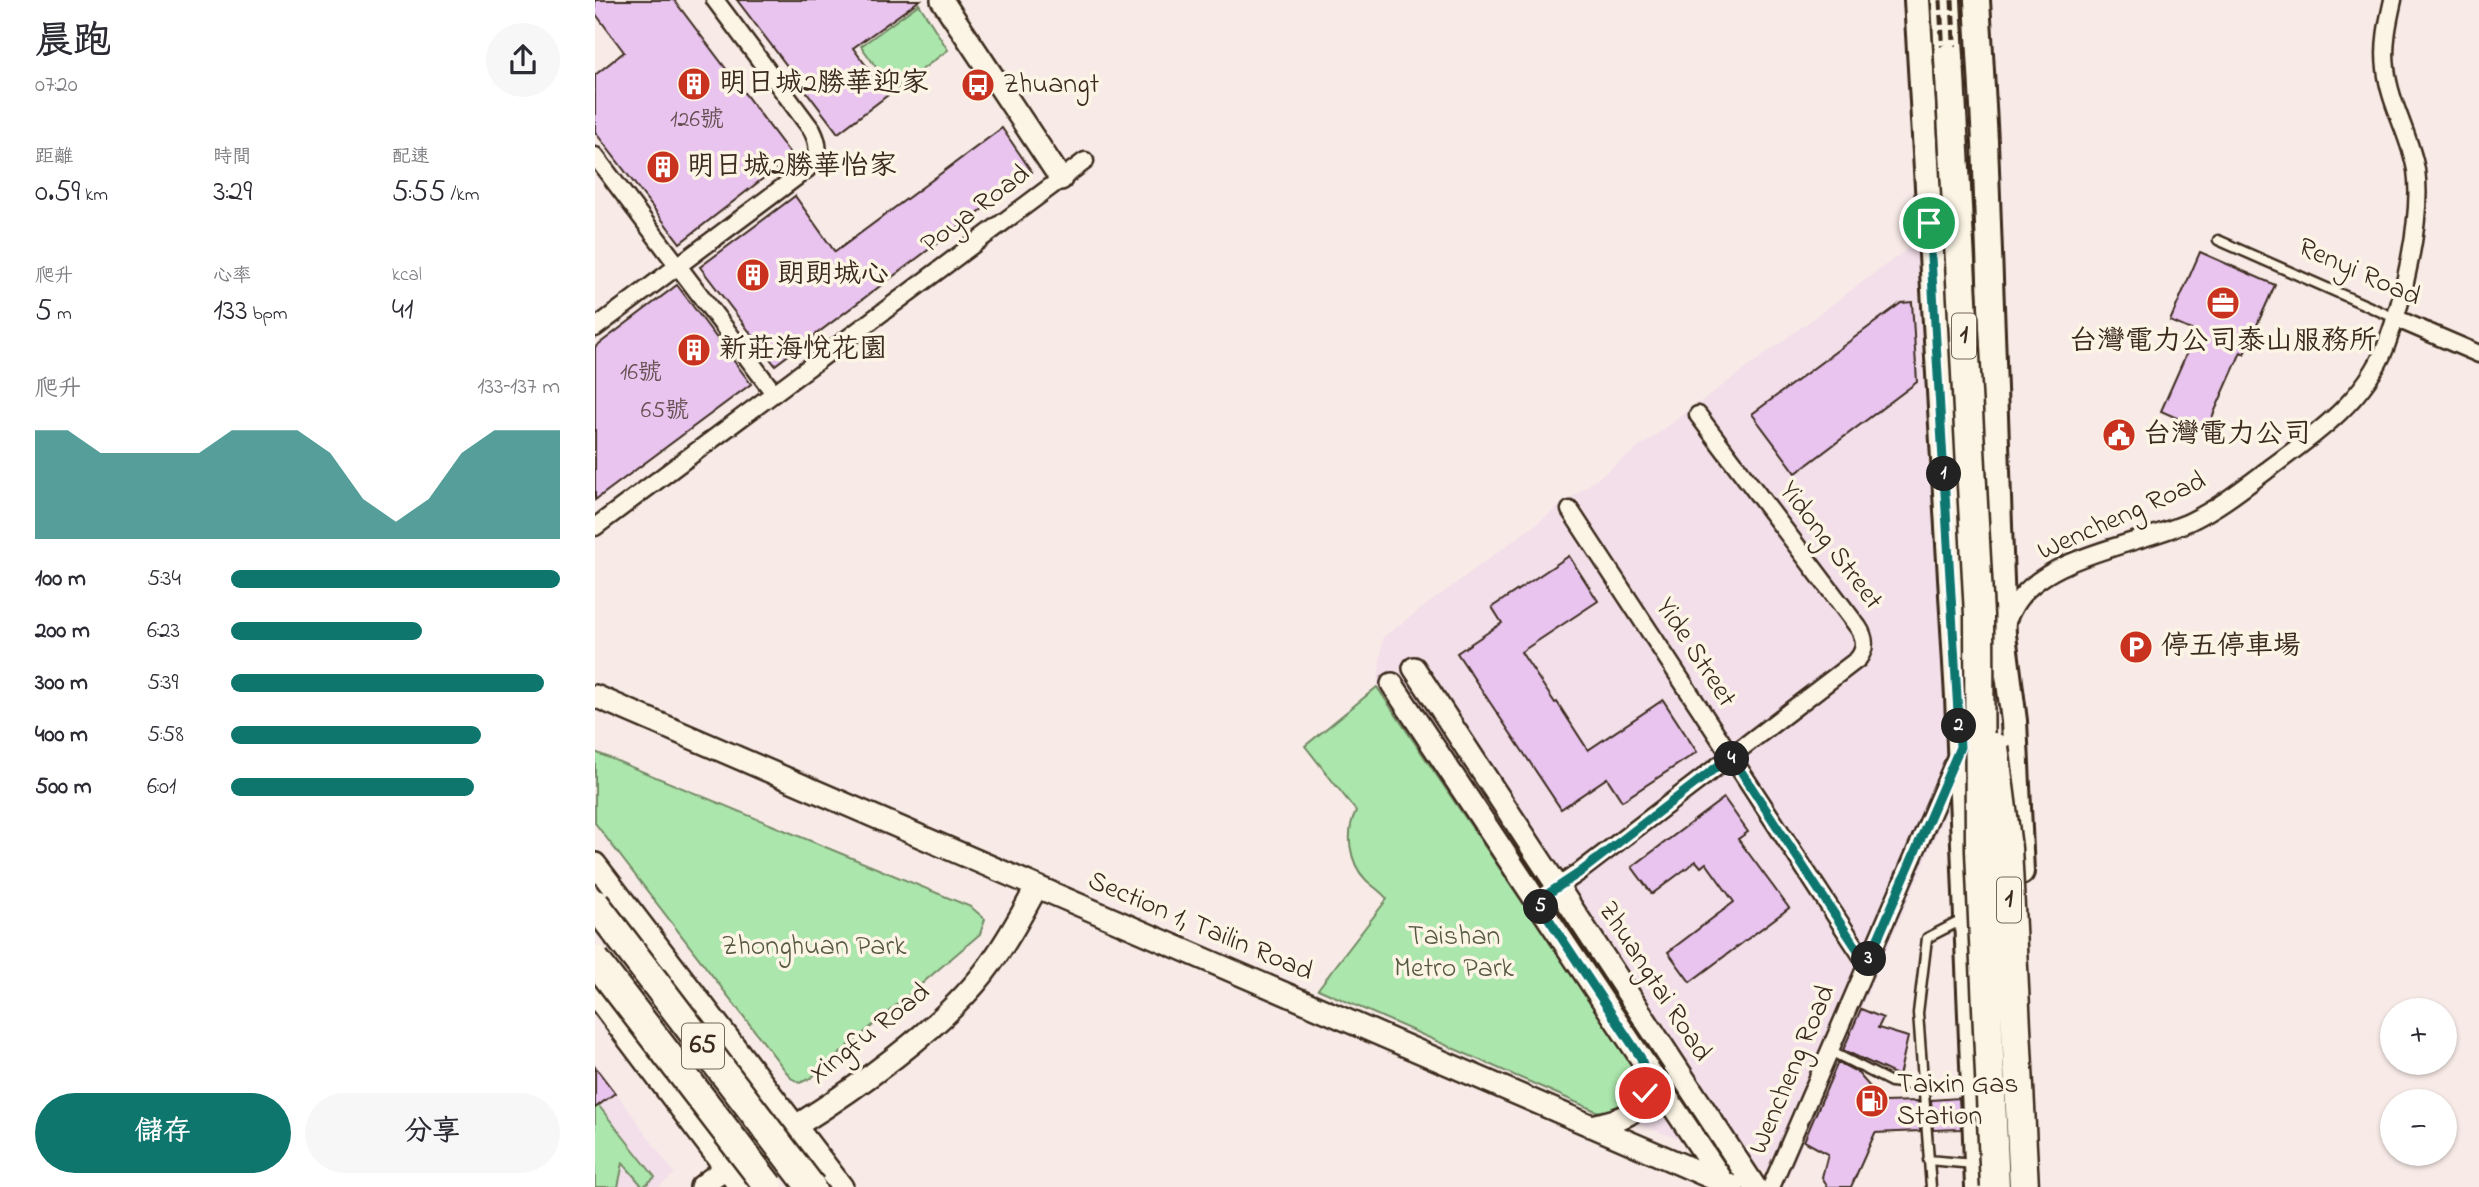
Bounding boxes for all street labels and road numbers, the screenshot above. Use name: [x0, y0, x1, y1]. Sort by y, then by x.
street label: Poya Road: [913, 155, 1040, 265]
street label: Renyi Road: [2291, 228, 2427, 318]
road number: 1: [1952, 314, 1976, 358]
street label: Wencheng Road: [2031, 461, 2213, 572]
street label: Yidong Street: [1768, 473, 1892, 619]
street label: Yide Street: [1644, 590, 1746, 716]
street label: Section 1, Tailin Road: [1081, 861, 1319, 993]
road number: 1: [1997, 878, 2021, 923]
street label: Zhuangtai Road: [1587, 894, 1721, 1071]
street label: Xingfu Road: [800, 973, 940, 1095]
street label: Wencheng Road: [1739, 979, 1847, 1161]
road number: 65: [682, 1023, 724, 1068]

